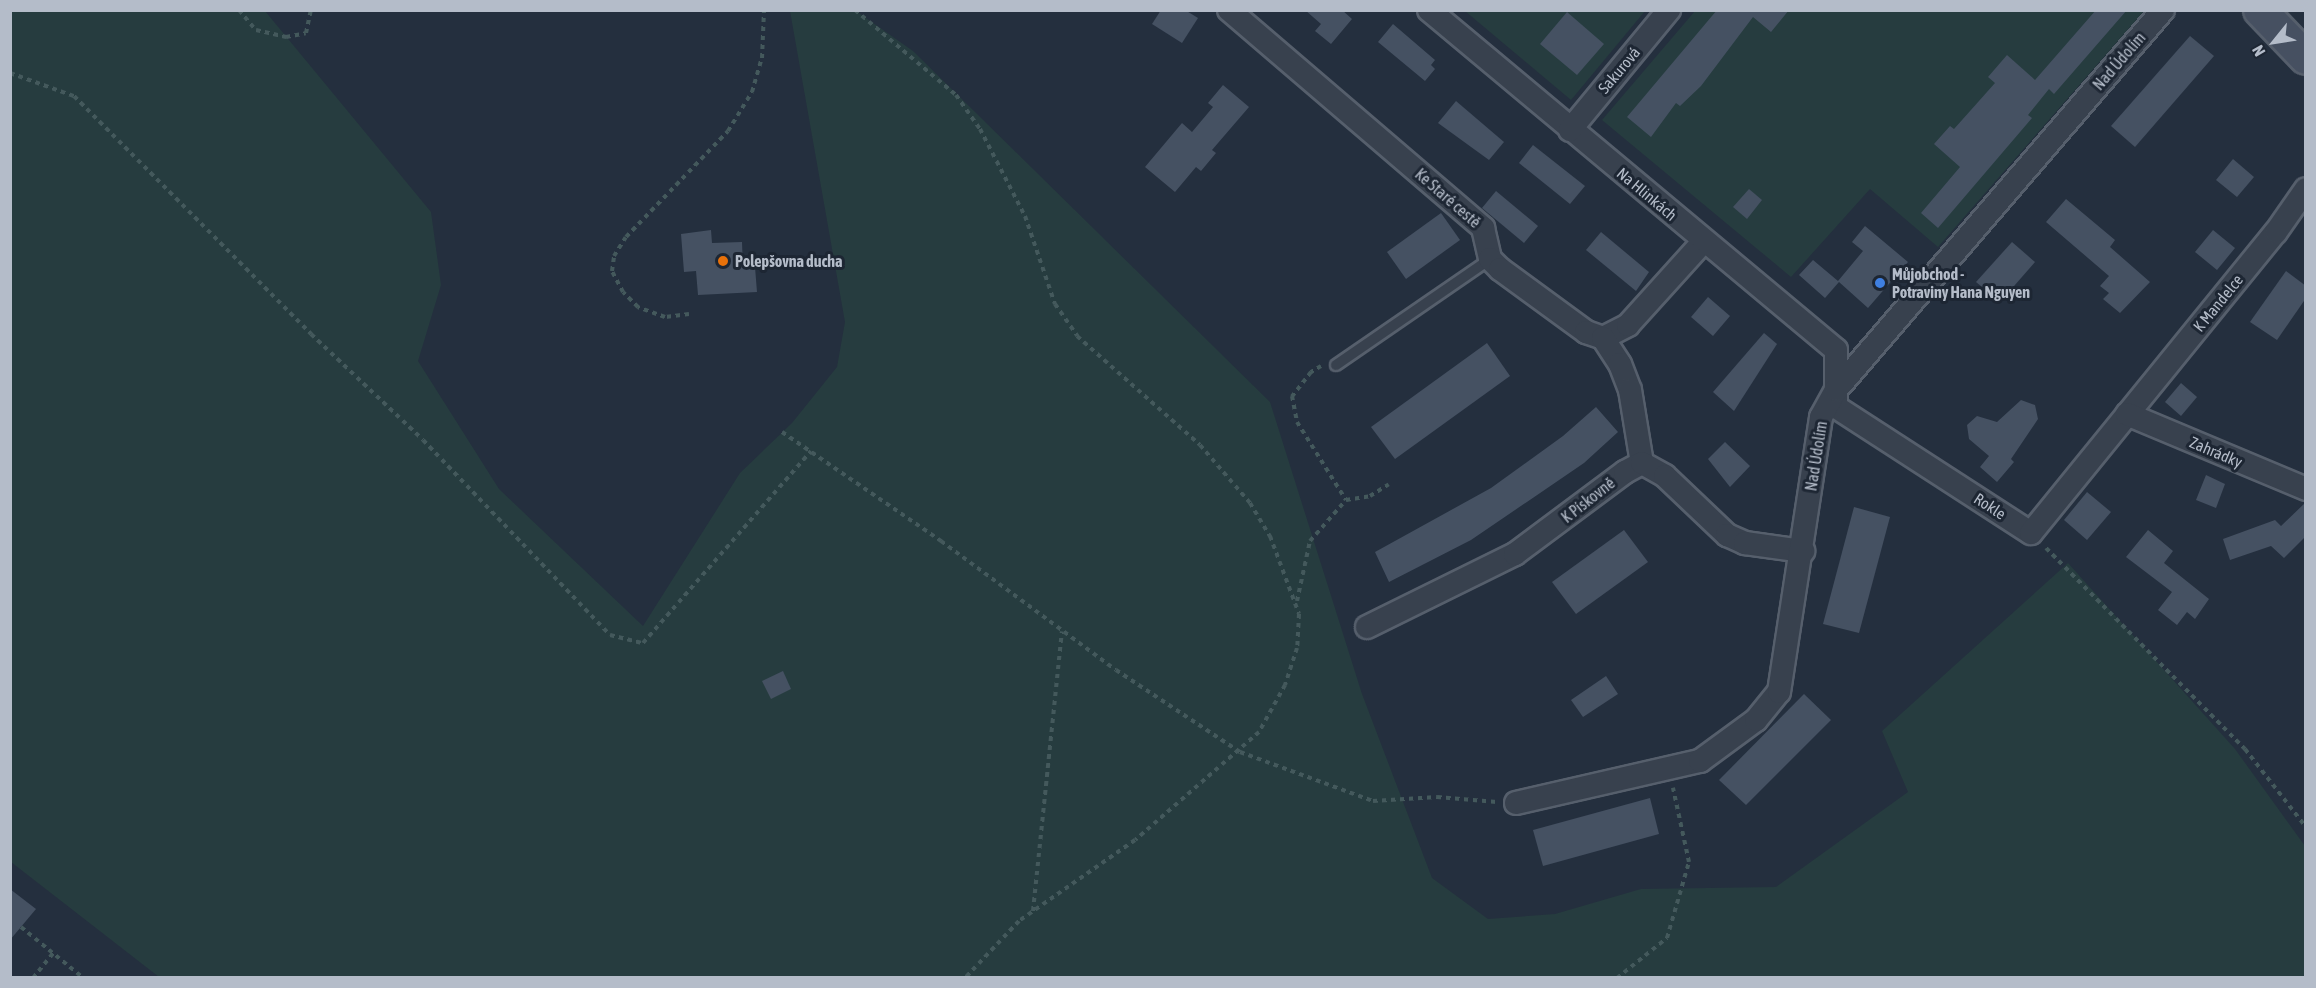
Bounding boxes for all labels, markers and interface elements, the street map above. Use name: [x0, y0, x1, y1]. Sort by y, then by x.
north arrow: [2244, 12, 2304, 72]
street label: Nad Údolím: [2089, 28, 2149, 94]
text: N: [2248, 42, 2269, 60]
street label: Sakurová: [1594, 43, 1644, 97]
street label: Na Hlinkách: [1613, 163, 1681, 225]
street label: Ke Staré cestě: [1411, 164, 1485, 232]
place label: Polepšovna ducha: [735, 251, 843, 271]
marker: Polepšovna ducha: [716, 254, 730, 268]
place label: Můjobchod - Potraviny Hana Nguyen: [1892, 264, 2030, 302]
street label: K Mandelce: [2189, 271, 2247, 335]
marker: Můjobchod - Potraviny Hana Nguyen: [1873, 276, 1887, 290]
street label: Nad Údolím: [1801, 420, 1831, 492]
street label: Zahrádky: [2187, 432, 2245, 472]
street label: K Pískovně: [1557, 473, 1619, 527]
street label: Rokle: [1971, 489, 2009, 523]

